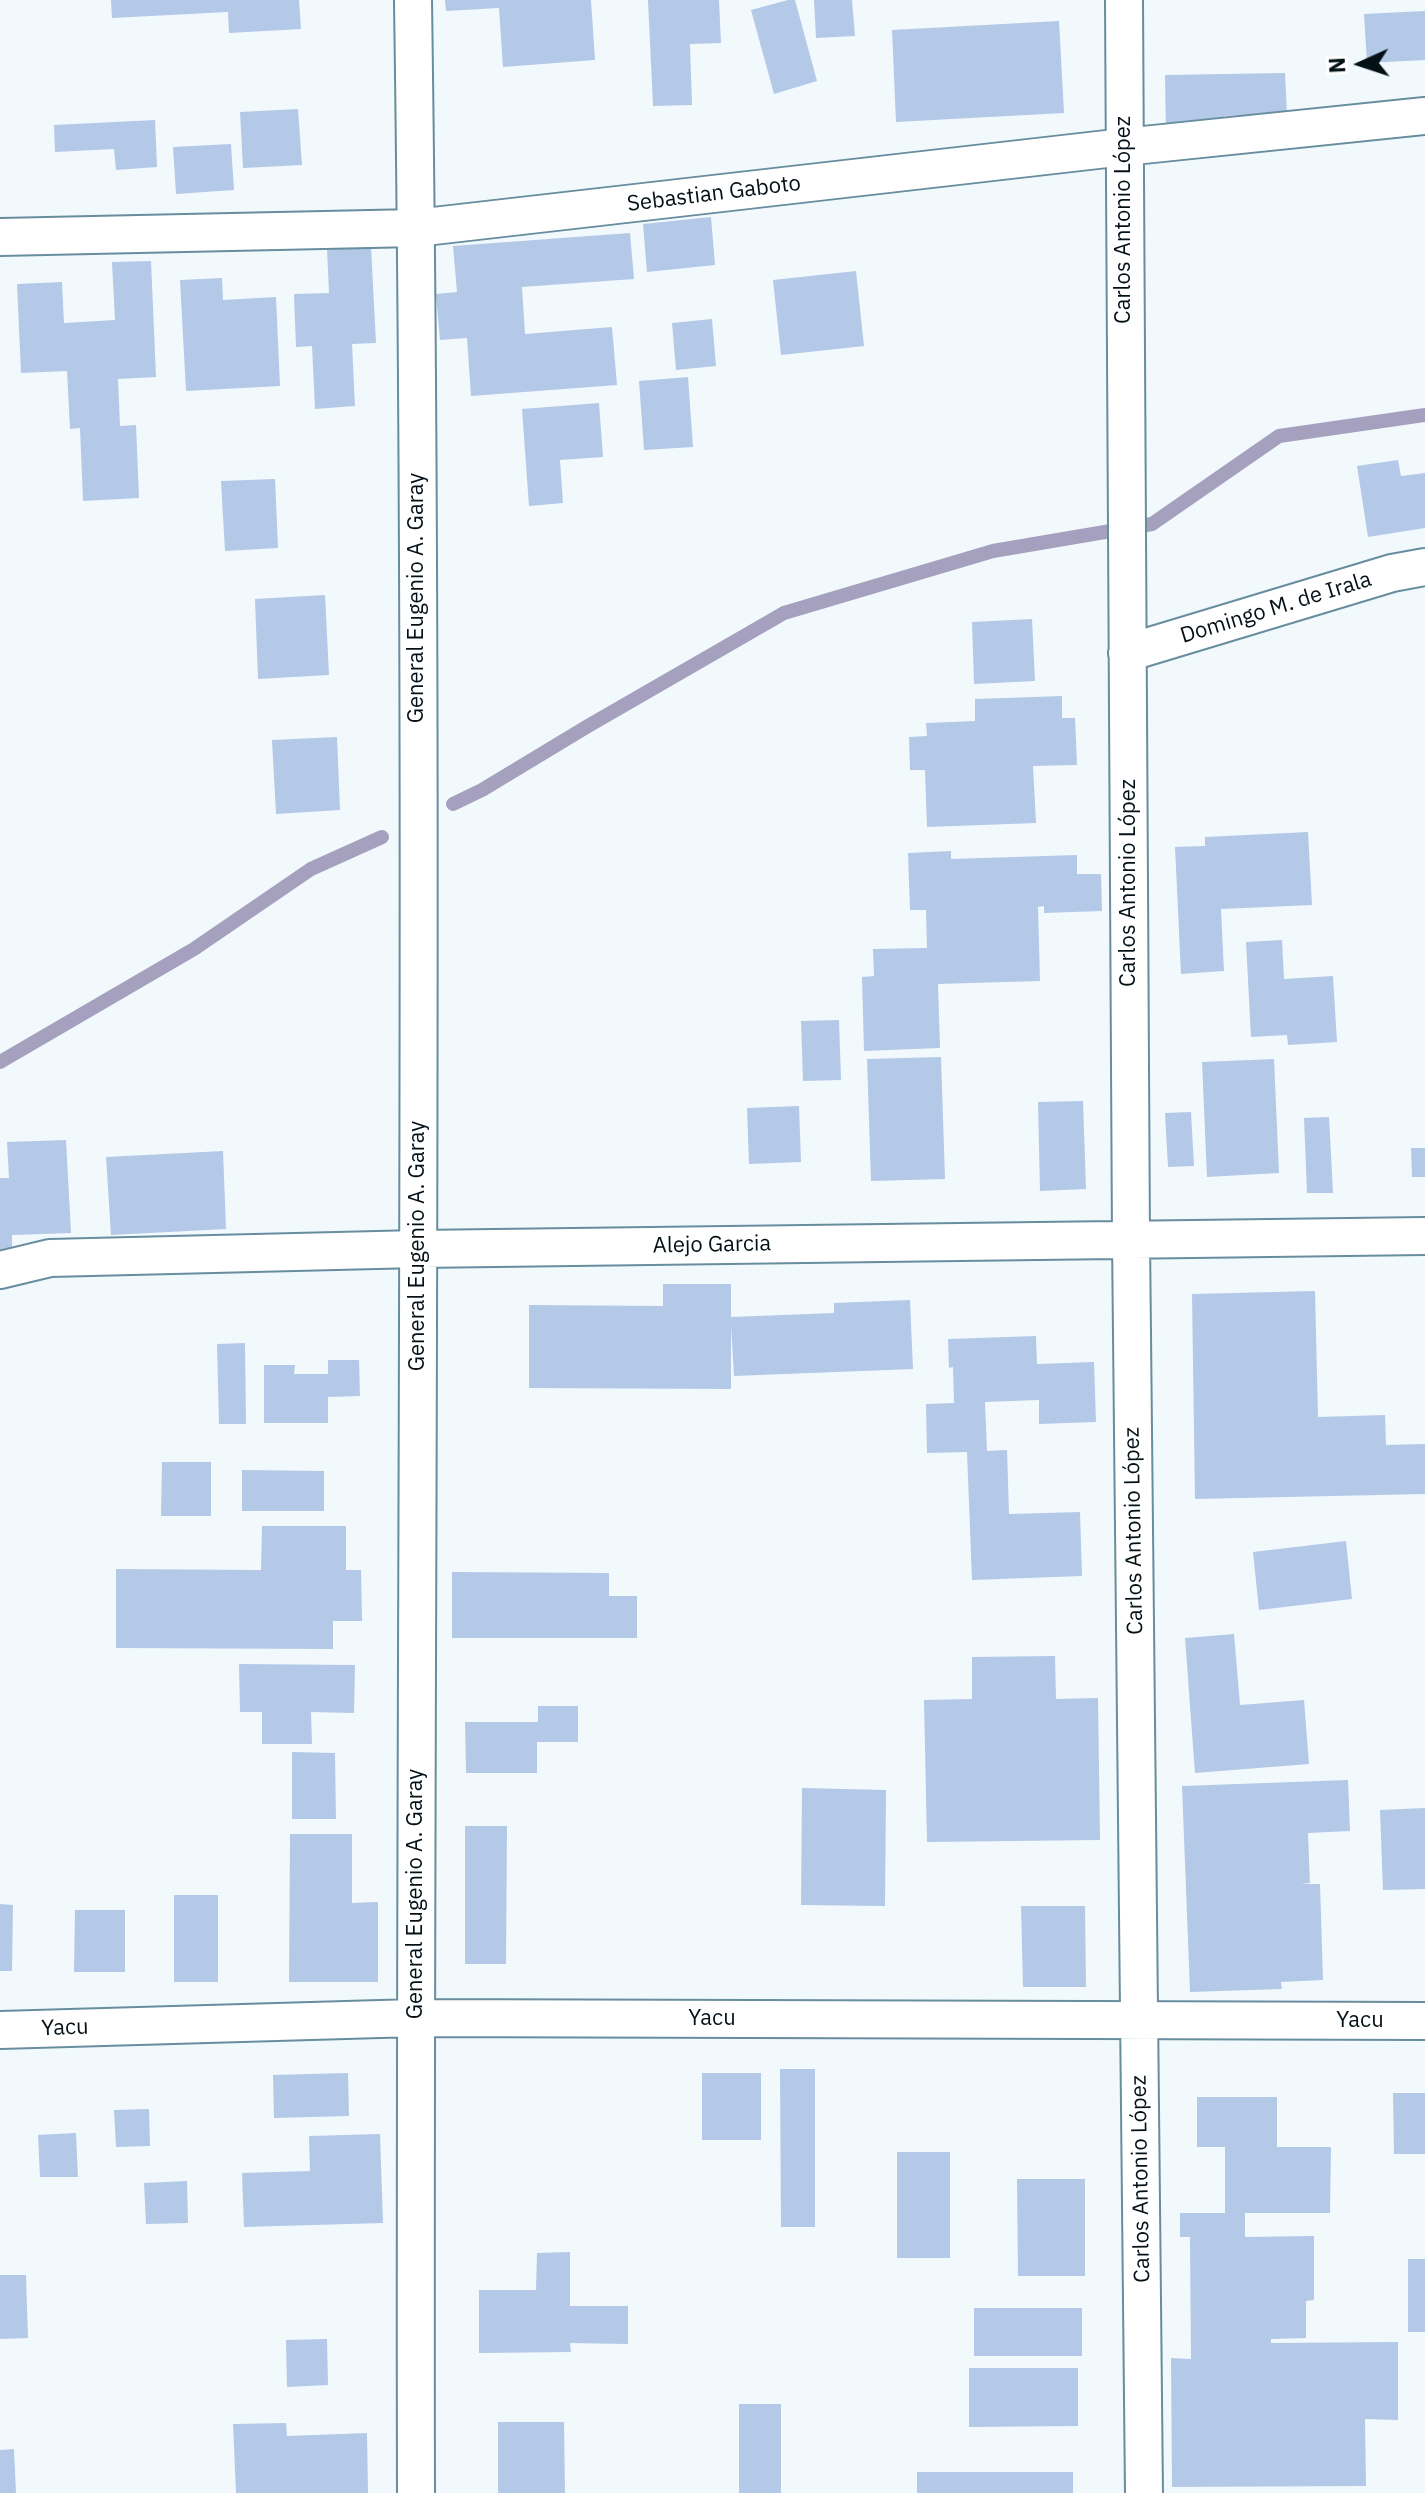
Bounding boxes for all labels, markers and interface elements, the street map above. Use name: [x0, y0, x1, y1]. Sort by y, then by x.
north arrow: [1321, 24, 1401, 104]
text: N: [1322, 57, 1351, 74]
street label: Carlos Antonio López: [1111, 116, 1137, 324]
street label: Sebastian Gaboto: [626, 170, 802, 218]
street label: General Eugenio A. Garay: [404, 473, 430, 723]
street label: Domingo M. de Irala: [1177, 566, 1375, 650]
street label: Carlos Antonio López: [1116, 779, 1142, 987]
street label: General Eugenio A. Garay: [405, 1121, 431, 1371]
street label: Alejo Garcia: [653, 1231, 771, 1259]
street label: Carlos Antonio López: [1119, 1427, 1149, 1635]
street label: General Eugenio A. Garay: [403, 1769, 429, 2019]
street label: Yacu: [688, 2006, 736, 2032]
street label: Yacu: [1336, 2008, 1384, 2034]
street label: Yacu: [41, 2014, 89, 2042]
street label: Carlos Antonio López: [1126, 2075, 1156, 2283]

